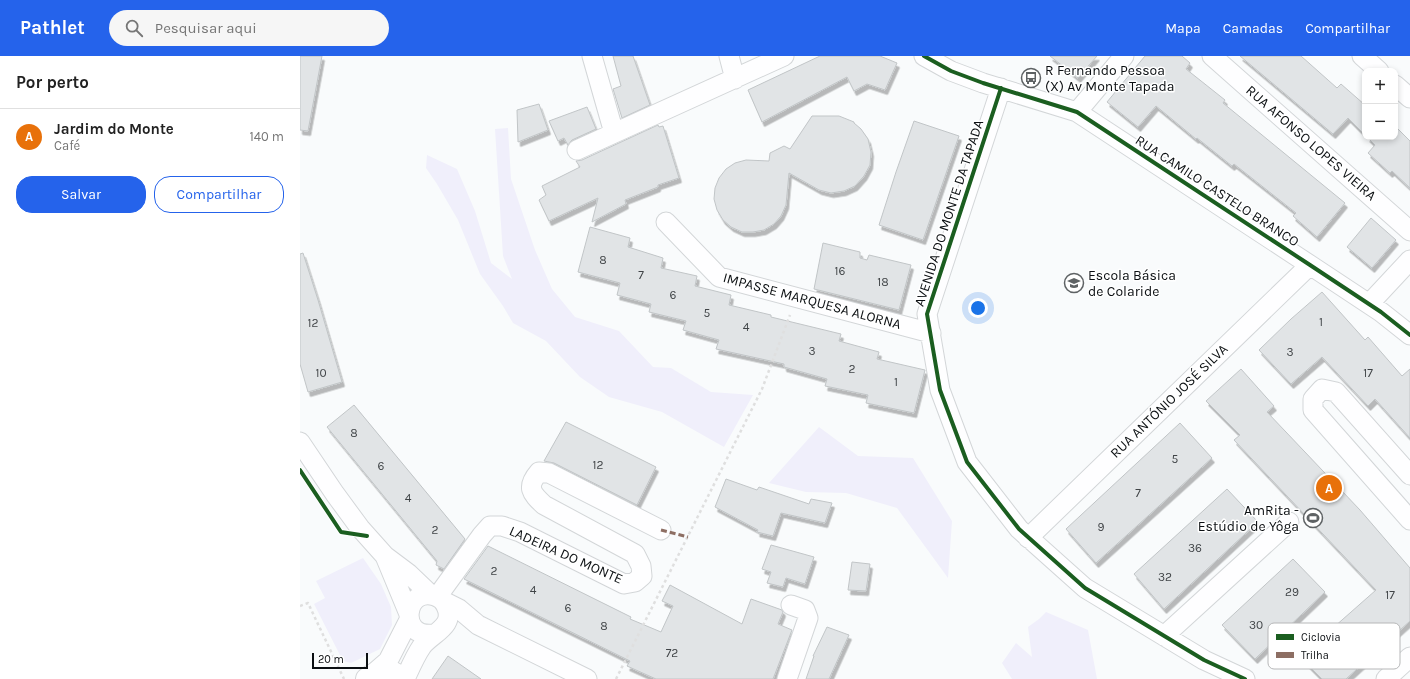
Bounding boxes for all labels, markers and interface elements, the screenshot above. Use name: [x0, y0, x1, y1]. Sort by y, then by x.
search box: [109, 10, 389, 46]
text: Pathlet: [20, 17, 85, 39]
icon: search: [123, 17, 145, 39]
text: Pesquisar aqui: [155, 19, 257, 37]
text: Mapa: [1165, 20, 1201, 37]
text: Camadas: [1223, 20, 1283, 37]
text: Compartilhar: [1305, 20, 1390, 37]
place label: R Fernando Pessoa (X) Av Monte Tapada: [1045, 62, 1174, 95]
bus stop icon: R Fernando Pessoa (X) Av Monte Tapada: [1020, 67, 1042, 89]
map controls: [1362, 68, 1398, 140]
button: +: [1362, 68, 1398, 104]
text: Por perto: [16, 72, 89, 92]
street label: RUA AFONSO LOPES VIEIRA: [1242, 82, 1380, 204]
button: −: [1362, 104, 1398, 140]
street label: AVENIDA DO MONTE DA TAPADA: [911, 117, 987, 309]
text: Jardim do Monte: [54, 120, 174, 138]
text: A: [25, 129, 33, 144]
text: 140 m: [249, 129, 284, 144]
street label: RUA CAMILO CASTELO BRANCO: [1132, 132, 1302, 250]
text: Café: [54, 138, 80, 153]
button: Salvar: [16, 176, 146, 213]
button: Compartilhar: [154, 176, 284, 213]
house number: 8: [599, 253, 607, 267]
house number: 16: [835, 264, 846, 278]
place label: Escola Básica de Colaride: [1088, 267, 1176, 300]
house number: 7: [638, 268, 644, 282]
street label: IMPASSE MARQUESA ALORNA: [721, 269, 903, 333]
school or university icon: Escola Básica de Colaride: [1063, 272, 1085, 294]
house number: 18: [877, 275, 889, 289]
house number: 6: [670, 288, 677, 302]
your location: [968, 298, 988, 318]
house number: 5: [704, 306, 711, 320]
house number: 1: [1319, 315, 1323, 329]
house number: 12: [308, 316, 319, 330]
house number: 4: [743, 320, 750, 334]
street label: RUA ANTÓNIO JOSÉ SILVA: [1106, 340, 1231, 462]
house number: 3: [808, 344, 816, 358]
house number: 3: [1286, 345, 1294, 359]
house number: 2: [849, 362, 856, 376]
house number: 10: [315, 366, 327, 380]
house number: 17: [1363, 366, 1373, 380]
house number: 1: [894, 375, 898, 389]
house number: 8: [350, 426, 358, 440]
house number: 5: [1172, 452, 1179, 466]
house number: 12: [593, 458, 604, 472]
house number: 6: [378, 459, 385, 473]
pin: A: [1316, 473, 1342, 503]
house number: 7: [1135, 486, 1141, 500]
house number: 4: [405, 491, 412, 505]
place label: AmRita - Estúdio de Yôga: [1198, 502, 1299, 535]
sports icon: AmRita - Estúdio de Yôga: [1302, 507, 1324, 529]
house number: 9: [1098, 520, 1105, 534]
street label: LADEIRA DO MONTE: [507, 522, 625, 588]
house number: 2: [432, 523, 439, 537]
house number: 36: [1188, 541, 1202, 555]
house number: 2: [491, 564, 498, 578]
house number: 32: [1158, 570, 1172, 584]
house number: 4: [530, 583, 537, 597]
house number: 29: [1285, 585, 1299, 599]
house number: 17: [1385, 588, 1395, 602]
house number: 6: [565, 601, 572, 615]
house number: 30: [1249, 618, 1263, 632]
house number: 8: [600, 619, 608, 633]
legend: [1268, 623, 1400, 669]
text: Ciclovia: [1301, 631, 1341, 644]
house number: 72: [666, 646, 678, 660]
text: Trilha: [1301, 649, 1329, 662]
scale bar: [312, 651, 368, 670]
text: 20 m: [318, 653, 344, 666]

